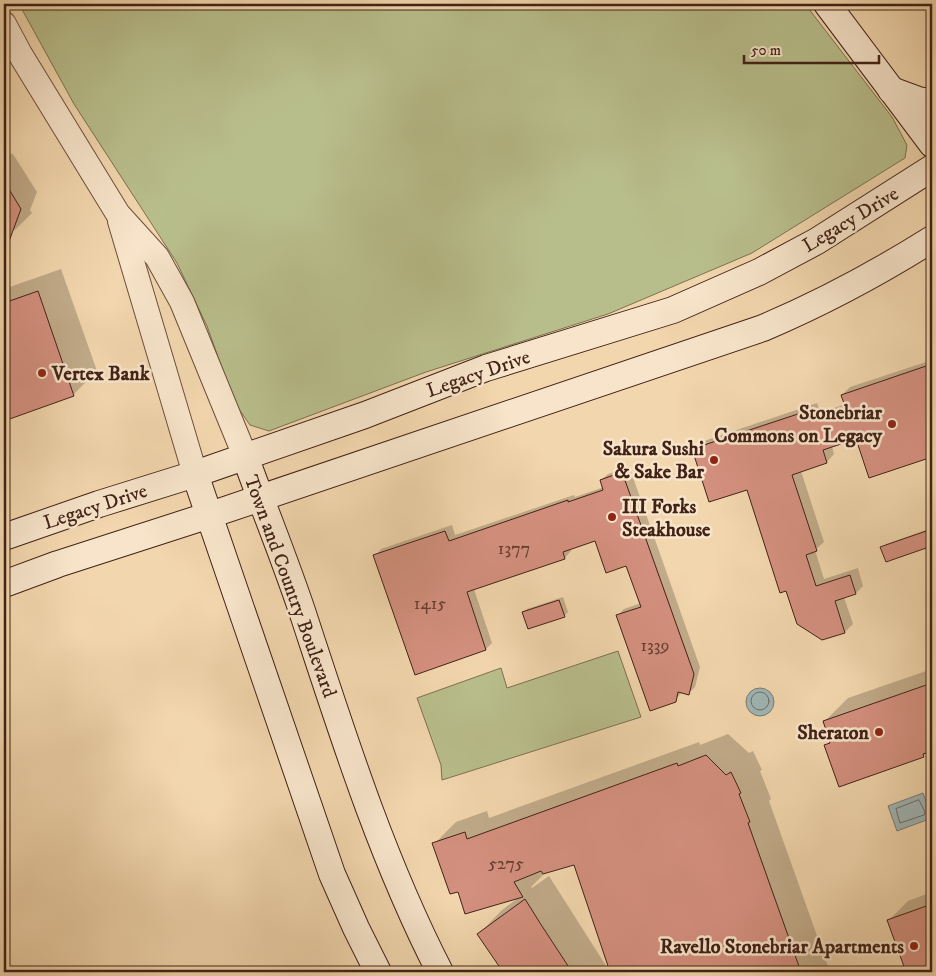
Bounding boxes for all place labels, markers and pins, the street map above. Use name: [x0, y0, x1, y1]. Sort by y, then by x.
place label: Vertex Bank: [51, 362, 151, 387]
marker: Vertex Bank: [36, 367, 48, 379]
place label: Stonebriar Commons on Legacy: [714, 401, 883, 449]
marker: Stonebriar Commons on Legacy: [886, 418, 898, 430]
place label: Sakura Sushi & Sake Bar: [603, 437, 705, 485]
marker: Sakura Sushi & Sake Bar: [708, 454, 720, 466]
place label: III Forks Steakhouse: [622, 495, 711, 543]
marker: III Forks Steakhouse: [606, 511, 618, 523]
place label: Sheraton: [797, 721, 870, 746]
marker: Sheraton: [873, 726, 885, 738]
place label: Ravello Stonebriar Apartments: [660, 935, 904, 960]
marker: Ravello Stonebriar Apartments: [908, 940, 920, 952]

